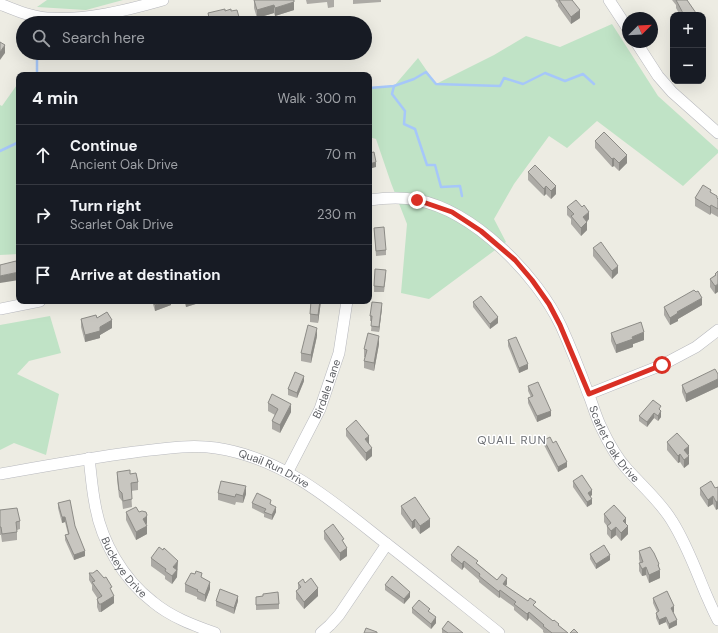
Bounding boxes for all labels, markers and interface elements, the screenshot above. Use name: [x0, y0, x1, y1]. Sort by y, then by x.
north arrow: [622, 12, 658, 48]
map controls: [670, 12, 706, 84]
button: +: [670, 12, 706, 48]
search box: [16, 16, 372, 60]
icon: search: [30, 27, 52, 49]
text: Search here: [62, 28, 145, 48]
button: −: [670, 48, 706, 84]
text: 4 min: [32, 87, 78, 109]
text: Walk · 300 m: [278, 90, 356, 107]
text: Continue: [70, 136, 138, 156]
icon: ahead: [32, 144, 54, 166]
text: 70 m: [325, 146, 356, 163]
text: Ancient Oak Drive: [70, 156, 178, 173]
route end: [408, 191, 426, 209]
text: Turn right: [70, 196, 141, 216]
icon: right: [32, 204, 54, 226]
text: 230 m: [317, 206, 356, 223]
text: Scarlet Oak Drive: [70, 216, 173, 233]
icon: arrive: [32, 264, 54, 286]
text: Arrive at destination: [70, 265, 221, 285]
route start: [653, 356, 671, 374]
street label: Birdale Lane: [309, 357, 343, 421]
street label: Scarlet Oak Drive: [586, 404, 643, 485]
district label: QUAIL RUN: [477, 432, 547, 448]
street label: Quail Run Drive: [237, 446, 312, 491]
street label: Buckeye Drive: [98, 535, 150, 601]

